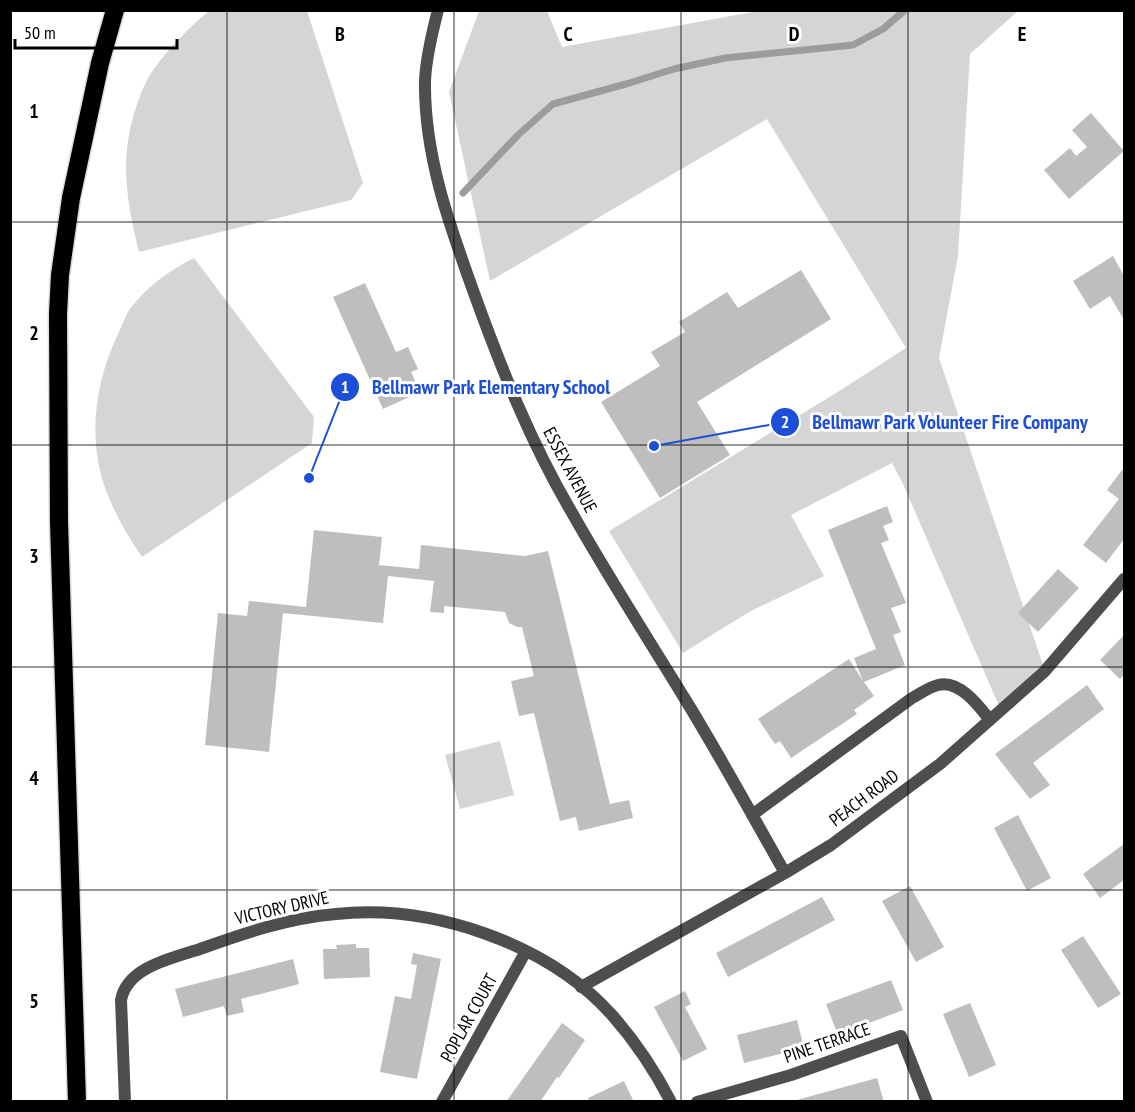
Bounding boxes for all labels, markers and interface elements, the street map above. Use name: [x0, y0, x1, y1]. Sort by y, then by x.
scale bar: [15, 12, 177, 50]
text: 50 m: [24, 21, 56, 44]
text: B: [335, 21, 345, 47]
text: C: [563, 21, 573, 47]
text: D: [789, 21, 800, 47]
text: E: [1018, 21, 1026, 47]
text: 1: [29, 98, 39, 124]
text: 2: [29, 320, 39, 346]
callout: Bellmawr Park Elementary School: [330, 368, 623, 406]
text: Bellmawr Park Elementary School: [372, 374, 610, 400]
text: 1: [341, 375, 349, 398]
callout: Bellmawr Park Volunteer Fire Company: [770, 403, 1101, 441]
text: Bellmawr Park Volunteer Fire Company: [812, 409, 1089, 435]
text: 2: [781, 410, 789, 433]
street label: ESSEX AVENUE: [538, 423, 603, 516]
text: 3: [29, 543, 39, 569]
street label: PEACH ROAD: [824, 764, 903, 831]
text: 4: [29, 765, 39, 791]
street label: VICTORY DRIVE: [232, 886, 331, 930]
street label: POPLAR COURT: [435, 970, 502, 1066]
text: 5: [29, 988, 39, 1014]
street label: PINE TERRACE: [781, 1017, 873, 1068]

